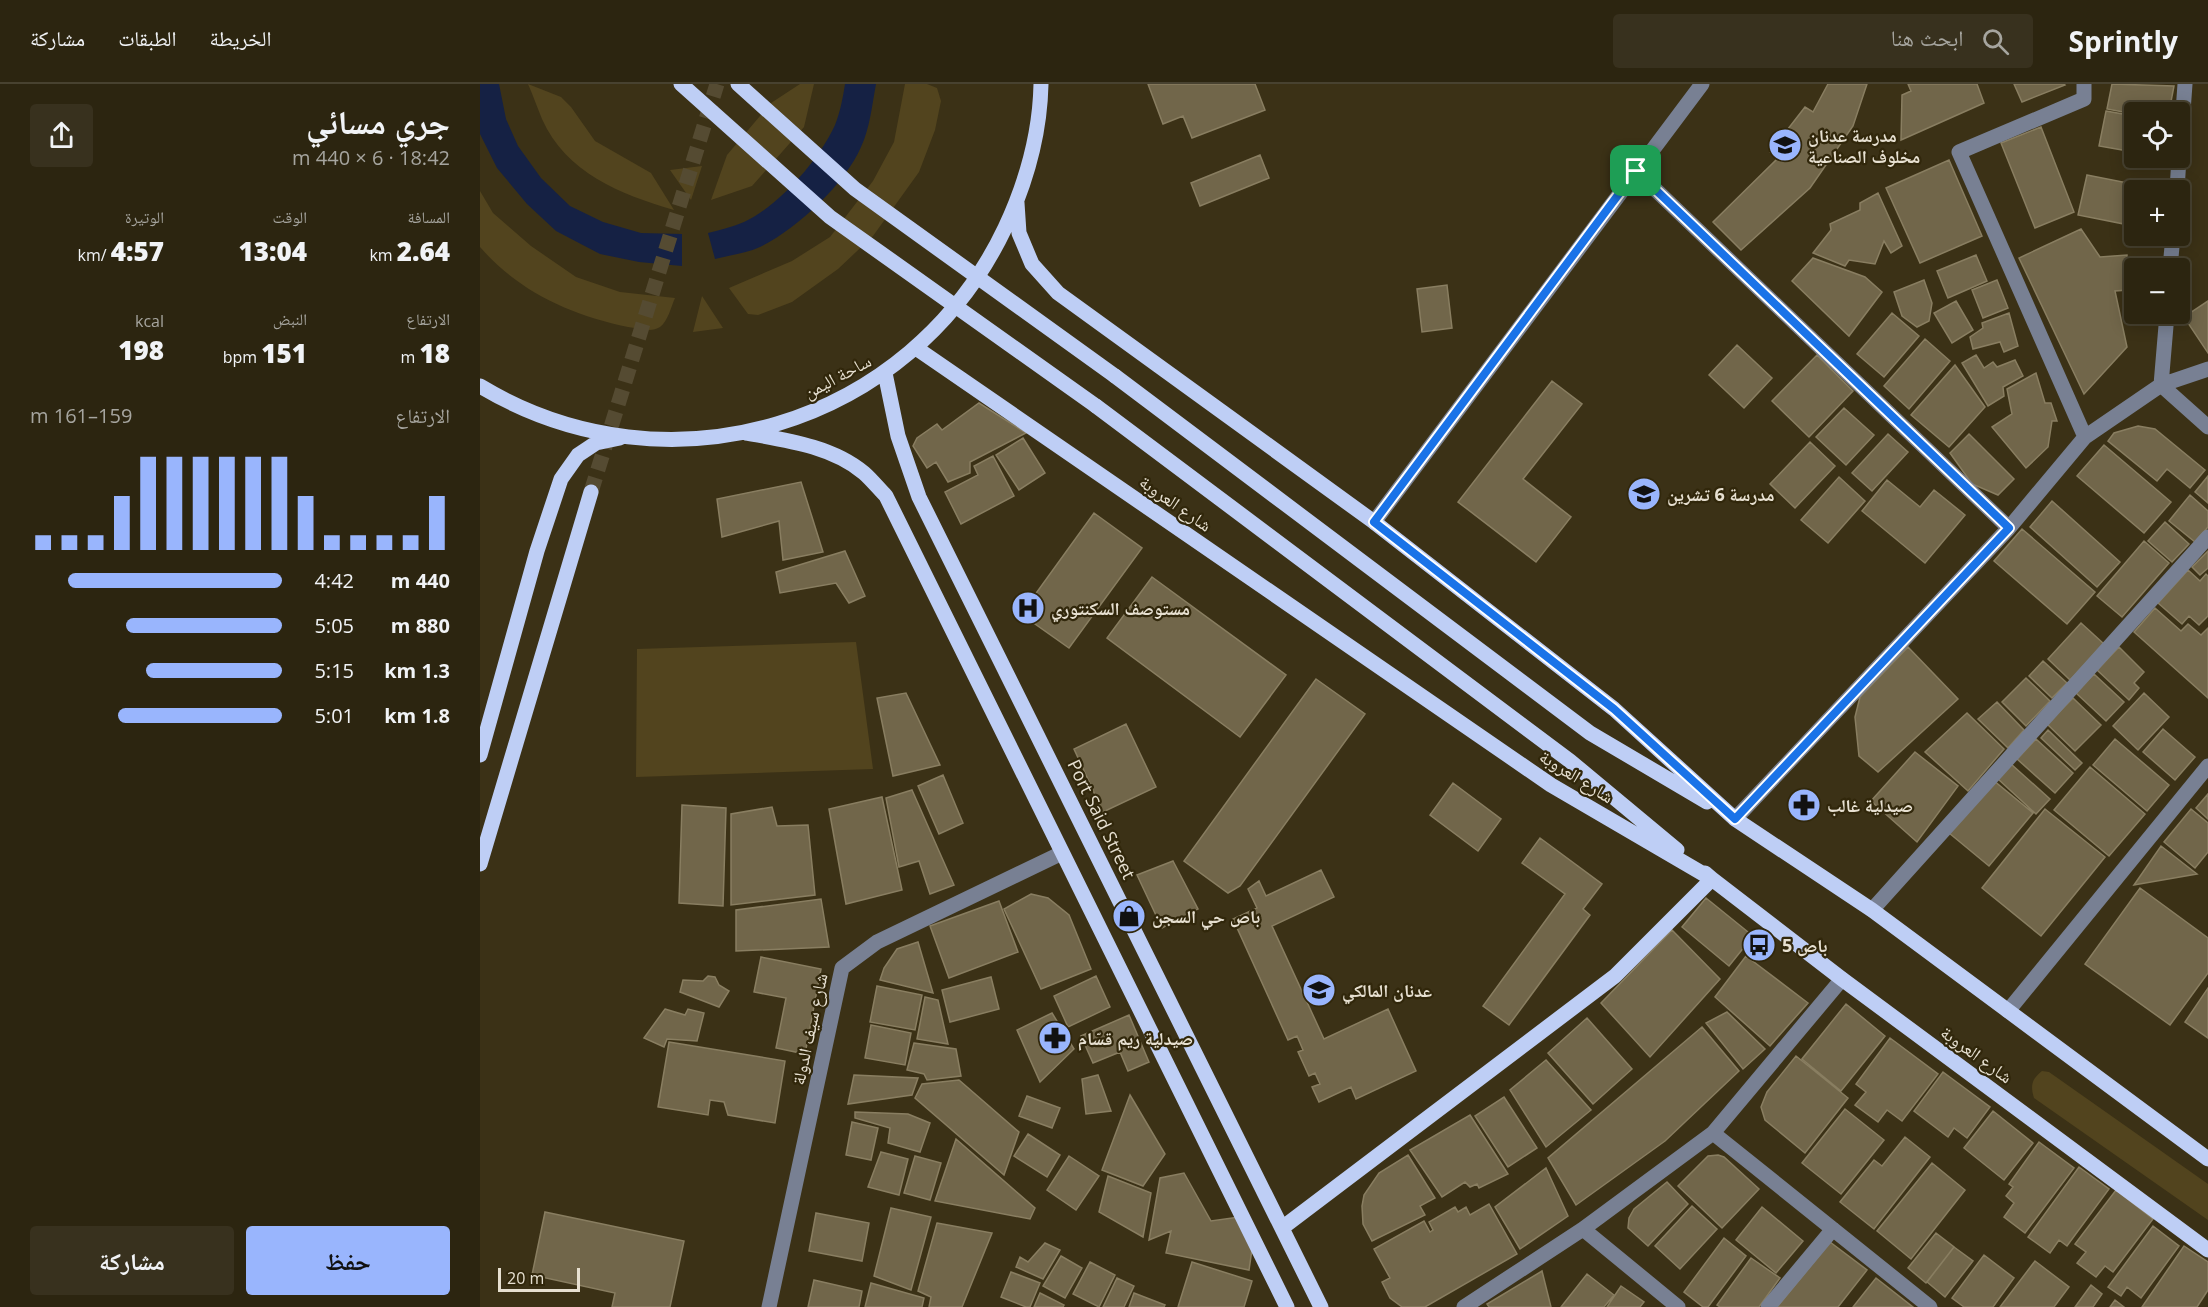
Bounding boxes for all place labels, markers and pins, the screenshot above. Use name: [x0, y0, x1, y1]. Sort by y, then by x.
place label: مدرسة عدنان مخلوف الصناعية: [1808, 123, 1920, 168]
school or university icon: مدرسة عدنان مخلوف الصناعية: [1767, 127, 1803, 163]
pin: [1610, 145, 1661, 196]
school or university icon: مدرسة 6 تشرين: [1626, 476, 1662, 512]
place label: مدرسة 6 تشرين: [1667, 482, 1774, 506]
hospital icon: مستوصف السكنتوري: [1010, 590, 1046, 626]
place label: مستوصف السكنتوري: [1051, 596, 1190, 623]
pharmacy icon: صيدلية غالب: [1786, 787, 1822, 823]
place label: صيدلية غالب: [1827, 793, 1913, 817]
shop icon: باص حي السجن: [1111, 898, 1147, 934]
place label: باص حي السجن: [1152, 904, 1260, 931]
bus stop icon: باص 5: [1741, 927, 1777, 963]
place label: باص 5: [1782, 933, 1828, 957]
school or university icon: عدنان المالكي: [1301, 972, 1337, 1008]
place label: عدنان المالكي: [1342, 978, 1432, 1005]
pharmacy icon: صيدلية ريم قسّام: [1037, 1020, 1073, 1056]
place label: صيدلية ريم قسّام: [1078, 1026, 1193, 1051]

